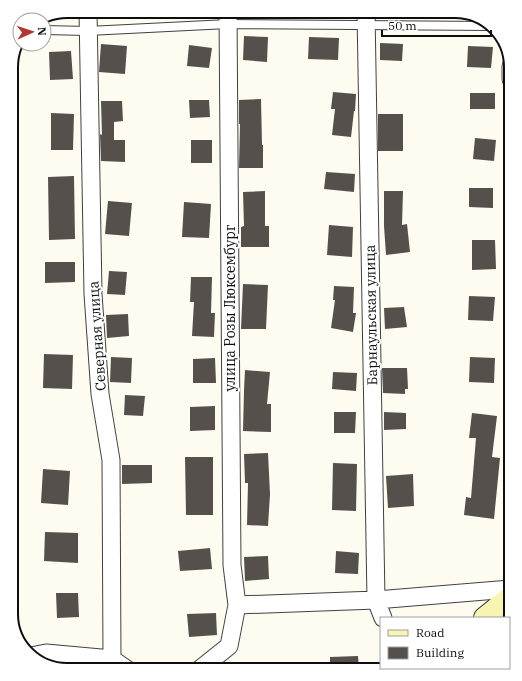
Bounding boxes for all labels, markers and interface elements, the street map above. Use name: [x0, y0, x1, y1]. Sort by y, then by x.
north arrow: [12, 12, 52, 52]
scale bar: [382, 12, 491, 38]
text: 50 m: [388, 18, 417, 33]
text: N: [35, 27, 49, 36]
street label: улица Розы Люксембург: [221, 224, 239, 392]
street label: Барнаульская улица: [361, 244, 381, 385]
street label: Северная улица: [84, 280, 110, 392]
legend: [380, 617, 510, 669]
text: Road: [416, 625, 445, 640]
text: Building: [416, 645, 464, 660]

